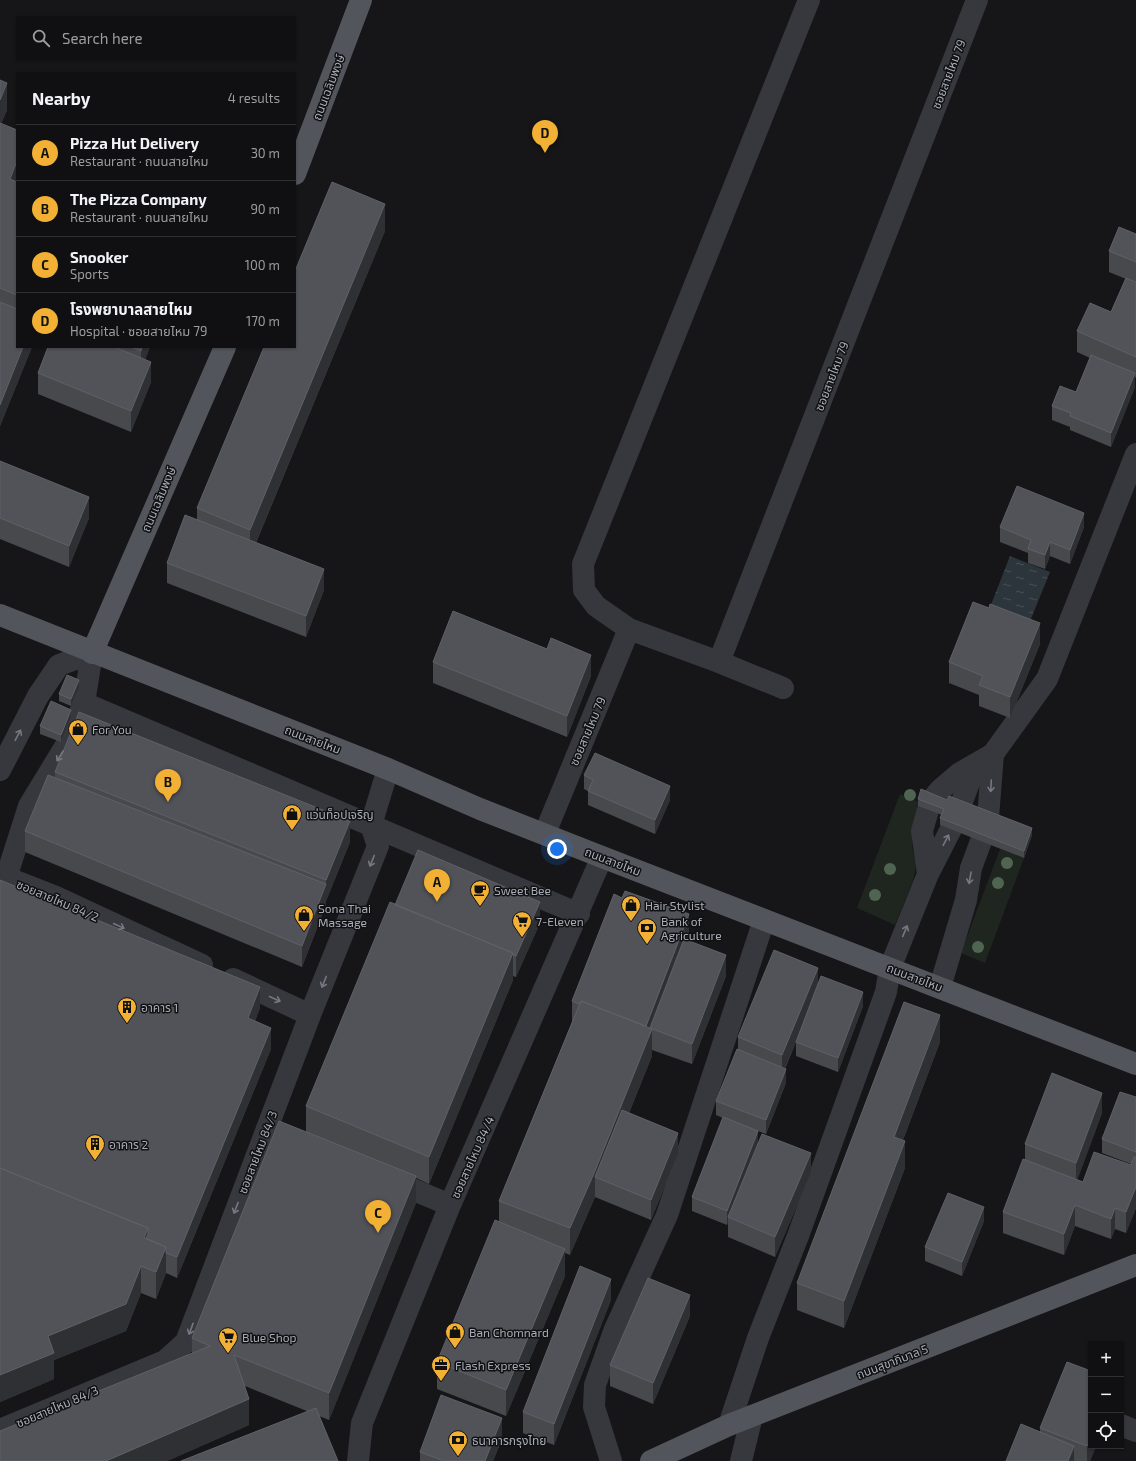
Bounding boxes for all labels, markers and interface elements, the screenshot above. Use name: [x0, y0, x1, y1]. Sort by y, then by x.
search box: [16, 16, 296, 60]
icon: search: [30, 27, 52, 49]
text: Search here: [62, 29, 143, 47]
street label: ซอยสายไหม 79: [928, 37, 968, 111]
street label: ถนนเฉลิมพงษ์: [309, 52, 347, 122]
text: Nearby: [32, 88, 90, 108]
text: 4 results: [228, 90, 280, 106]
pin: D: [532, 120, 558, 153]
text: Pizza Hut Delivery: [70, 134, 199, 152]
text: A: [41, 145, 49, 161]
text: 30 m: [251, 145, 280, 161]
text: Restaurant · ถนนสายไหม: [70, 153, 209, 169]
text: The Pizza Company: [70, 190, 207, 208]
text: B: [41, 201, 49, 217]
text: 90 m: [250, 201, 280, 217]
text: Restaurant · ถนนสายไหม: [70, 209, 209, 225]
text: Snooker: [70, 248, 128, 266]
text: C: [41, 257, 49, 273]
text: 100 m: [245, 257, 280, 273]
text: Sports: [70, 266, 109, 282]
text: โรงพยาบาลสายไหม: [70, 300, 192, 318]
text: D: [41, 313, 49, 329]
text: 170 m: [246, 313, 280, 329]
text: Hospital · ซอยสายไหม 79: [70, 323, 207, 339]
street label: ซอยสายไหม 79: [811, 339, 851, 413]
street label: ถนนเฉลิมพงษ์: [138, 464, 178, 534]
street label: ซอยสายไหม 79: [566, 694, 608, 767]
shop icon: For You: [67, 718, 89, 746]
place label: For You: [92, 722, 132, 736]
street label: ถนนสายไหม: [283, 722, 343, 756]
one-way arrow: [15, 729, 22, 741]
one-way arrow: [55, 750, 63, 762]
pin: B: [155, 769, 181, 802]
one-way arrow: [987, 779, 995, 792]
shop icon: แว่นท็อปเจริญ: [281, 803, 303, 831]
place label: แว่นท็อปเจริญ: [306, 807, 374, 821]
one-way arrow: [943, 834, 950, 846]
your location: [547, 839, 567, 859]
street label: ถนนสายไหม: [583, 844, 643, 878]
one-way arrow: [368, 855, 375, 867]
pin: A: [424, 869, 450, 902]
one-way arrow: [965, 871, 973, 884]
street label: ซอยสายไหม 84/2: [15, 876, 101, 924]
cafe icon: Sweet Bee: [469, 879, 491, 907]
place label: Sweet Bee: [494, 883, 551, 897]
shop icon: Hair Stylist: [620, 894, 642, 922]
place label: Hair Stylist: [645, 898, 705, 912]
place label: Sona Thai Massage: [318, 901, 371, 929]
shop icon: Sona Thai Massage: [293, 904, 315, 932]
supermarket icon: 7-Eleven: [511, 910, 533, 938]
place label: 7-Eleven: [536, 914, 584, 928]
place label: Bank of Agriculture: [661, 914, 722, 942]
bank icon: Bank of Agriculture: [636, 917, 658, 945]
one-way arrow: [112, 923, 124, 930]
one-way arrow: [901, 926, 909, 938]
street label: ถนนสายไหม: [885, 960, 945, 994]
one-way arrow: [319, 975, 327, 987]
building icon: อาคาร 1: [116, 996, 138, 1024]
one-way arrow: [268, 996, 280, 1003]
place label: อาคาร 1: [141, 1000, 178, 1014]
street label: ซอยสายไหม 84/3: [235, 1108, 279, 1196]
street label: ซอยสายไหม 84/4: [448, 1114, 496, 1200]
building icon: อาคาร 2: [84, 1133, 106, 1161]
place label: อาคาร 2: [109, 1137, 149, 1151]
pin: C: [365, 1200, 391, 1233]
one-way arrow: [232, 1201, 240, 1213]
shop icon: Ban Chomnard: [444, 1321, 466, 1349]
one-way arrow: [186, 1323, 194, 1335]
place label: Ban Chomnard: [469, 1325, 549, 1339]
supermarket icon: Blue Shop: [217, 1326, 239, 1354]
place label: Blue Shop: [242, 1330, 296, 1344]
street label: ถนนสุขาภิบาล 5: [854, 1341, 930, 1382]
map controls: [1088, 1341, 1124, 1449]
button: +: [1088, 1341, 1124, 1377]
office icon: Flash Express: [430, 1354, 452, 1382]
place label: Flash Express: [455, 1358, 531, 1372]
button: −: [1088, 1377, 1124, 1413]
street label: ซอยสายไหม 84/3: [14, 1382, 100, 1430]
button: locate: [1088, 1413, 1124, 1449]
bank icon: ธนาคารกรุงไทย: [447, 1429, 469, 1457]
place label: ธนาคารกรุงไทย: [472, 1433, 546, 1448]

